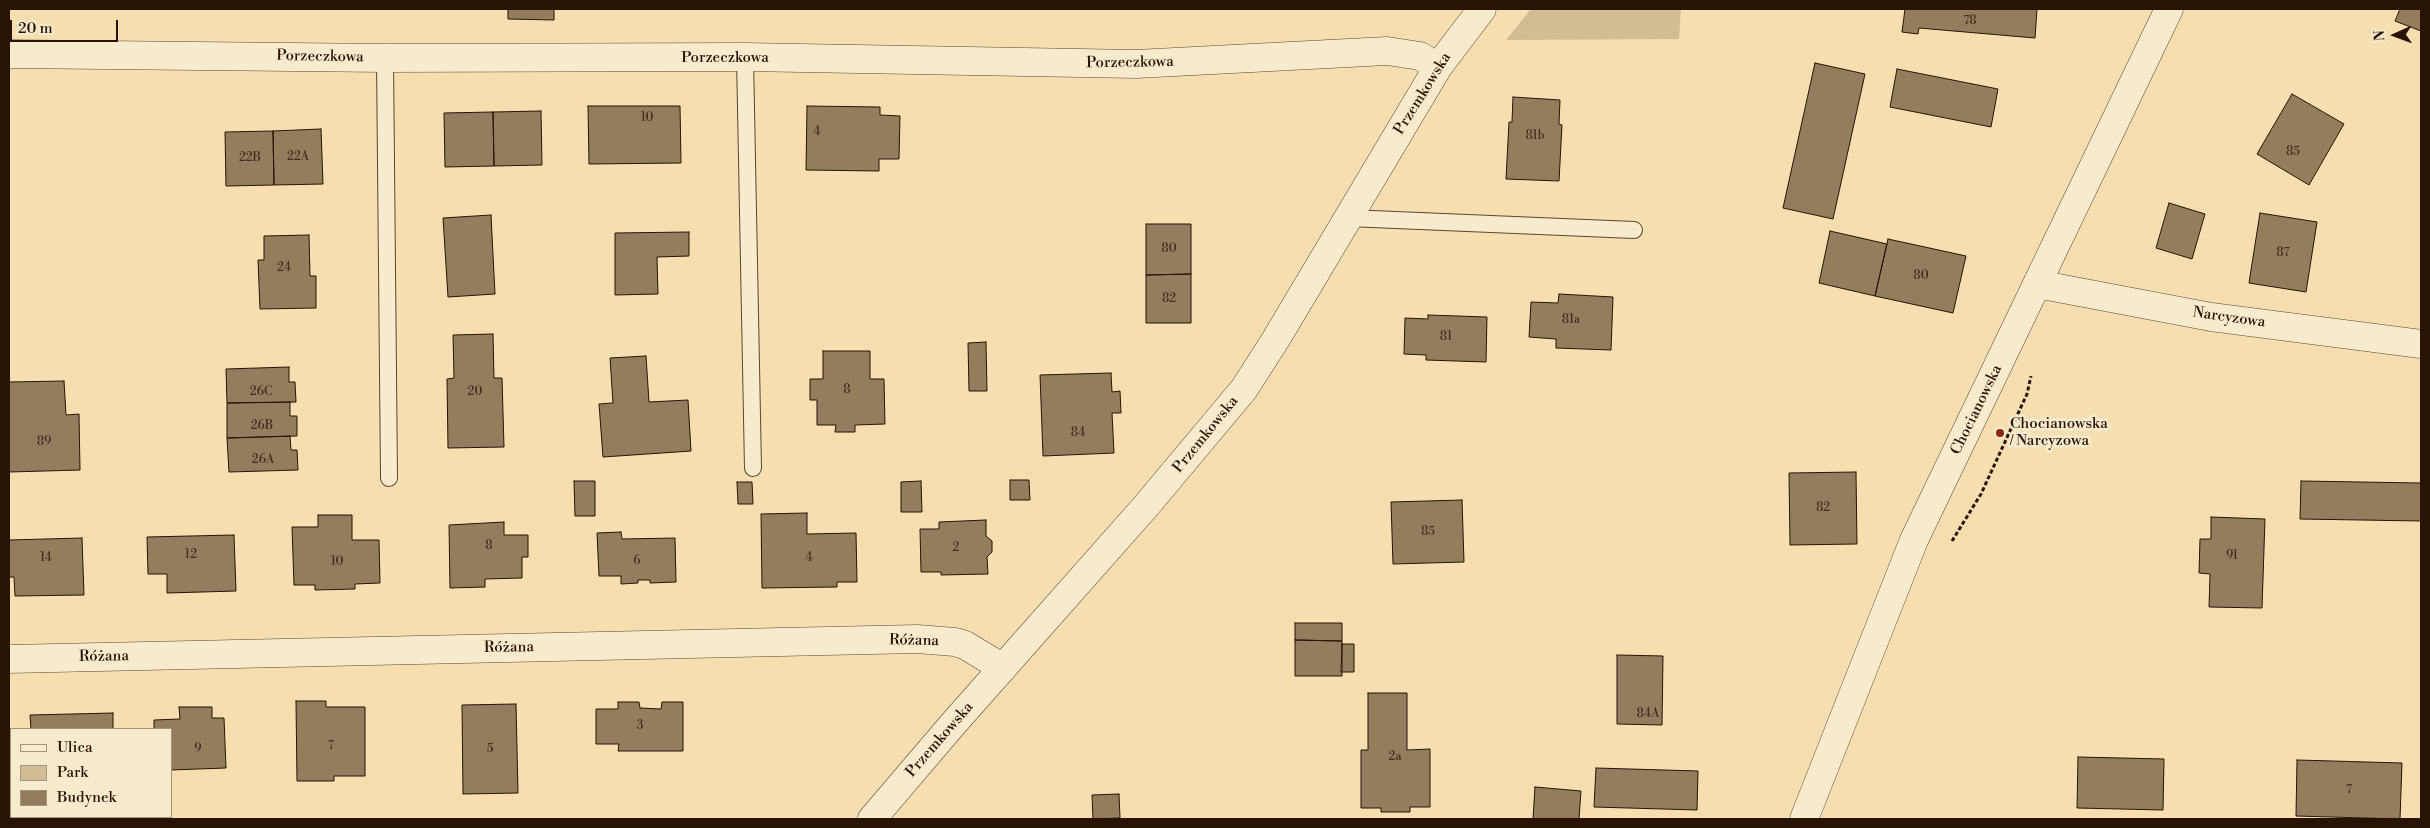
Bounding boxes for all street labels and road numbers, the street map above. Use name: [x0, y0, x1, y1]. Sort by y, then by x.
street label: Porzeczkowa: [276, 47, 364, 67]
street label: Porzeczkowa: [681, 49, 769, 67]
street label: Przemkowska: [1391, 50, 1455, 138]
street label: Porzeczkowa: [1086, 53, 1174, 73]
street label: Narcyzowa: [2192, 304, 2266, 332]
street label: Chocianowska: [1947, 362, 2007, 458]
street label: Przemkowska: [1170, 393, 1242, 477]
street label: Różana: [889, 632, 939, 650]
street label: Różana: [484, 639, 534, 657]
street label: Różana: [79, 648, 129, 666]
street label: Przemkowska: [903, 699, 977, 781]

